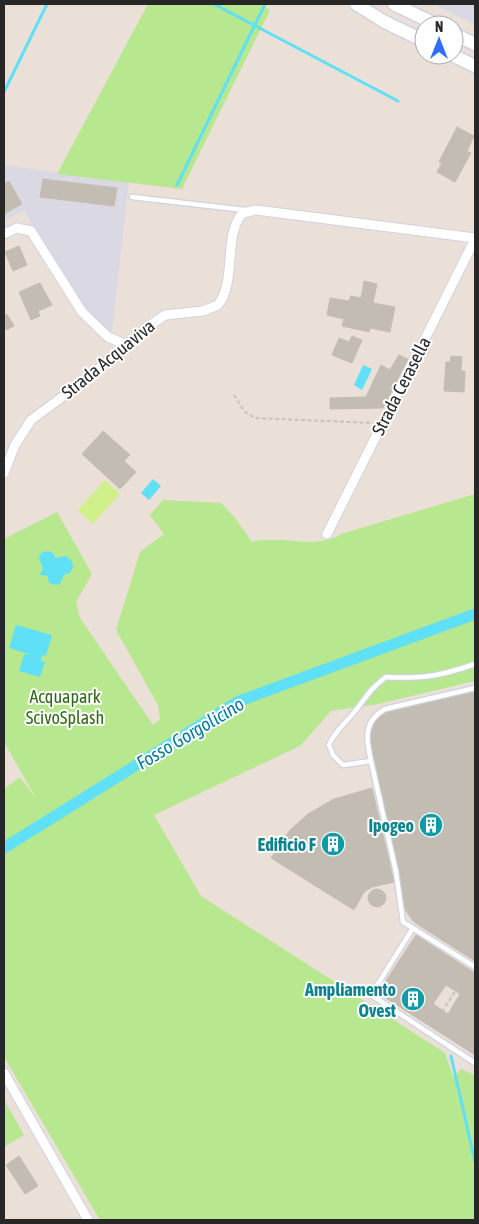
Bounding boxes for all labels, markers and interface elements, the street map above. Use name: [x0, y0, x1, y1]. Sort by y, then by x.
north arrow: [414, 15, 464, 65]
text: N: [435, 19, 443, 35]
street label: Strada Acquaviva: [57, 315, 159, 403]
street label: Strada Cerasella: [367, 333, 435, 439]
park label: Acquapark ScivoSplash: [26, 686, 104, 728]
water label: Fosso Gorgolicino: [132, 692, 248, 774]
building icon: Ipogeo: [418, 812, 444, 838]
place label: Ipogeo: [368, 815, 414, 836]
building icon: Edificio F: [320, 831, 346, 857]
place label: Edificio F: [258, 834, 316, 855]
place label: Ampliamento Ovest: [304, 979, 397, 1021]
building icon: Ampliamento Ovest: [400, 986, 426, 1012]

